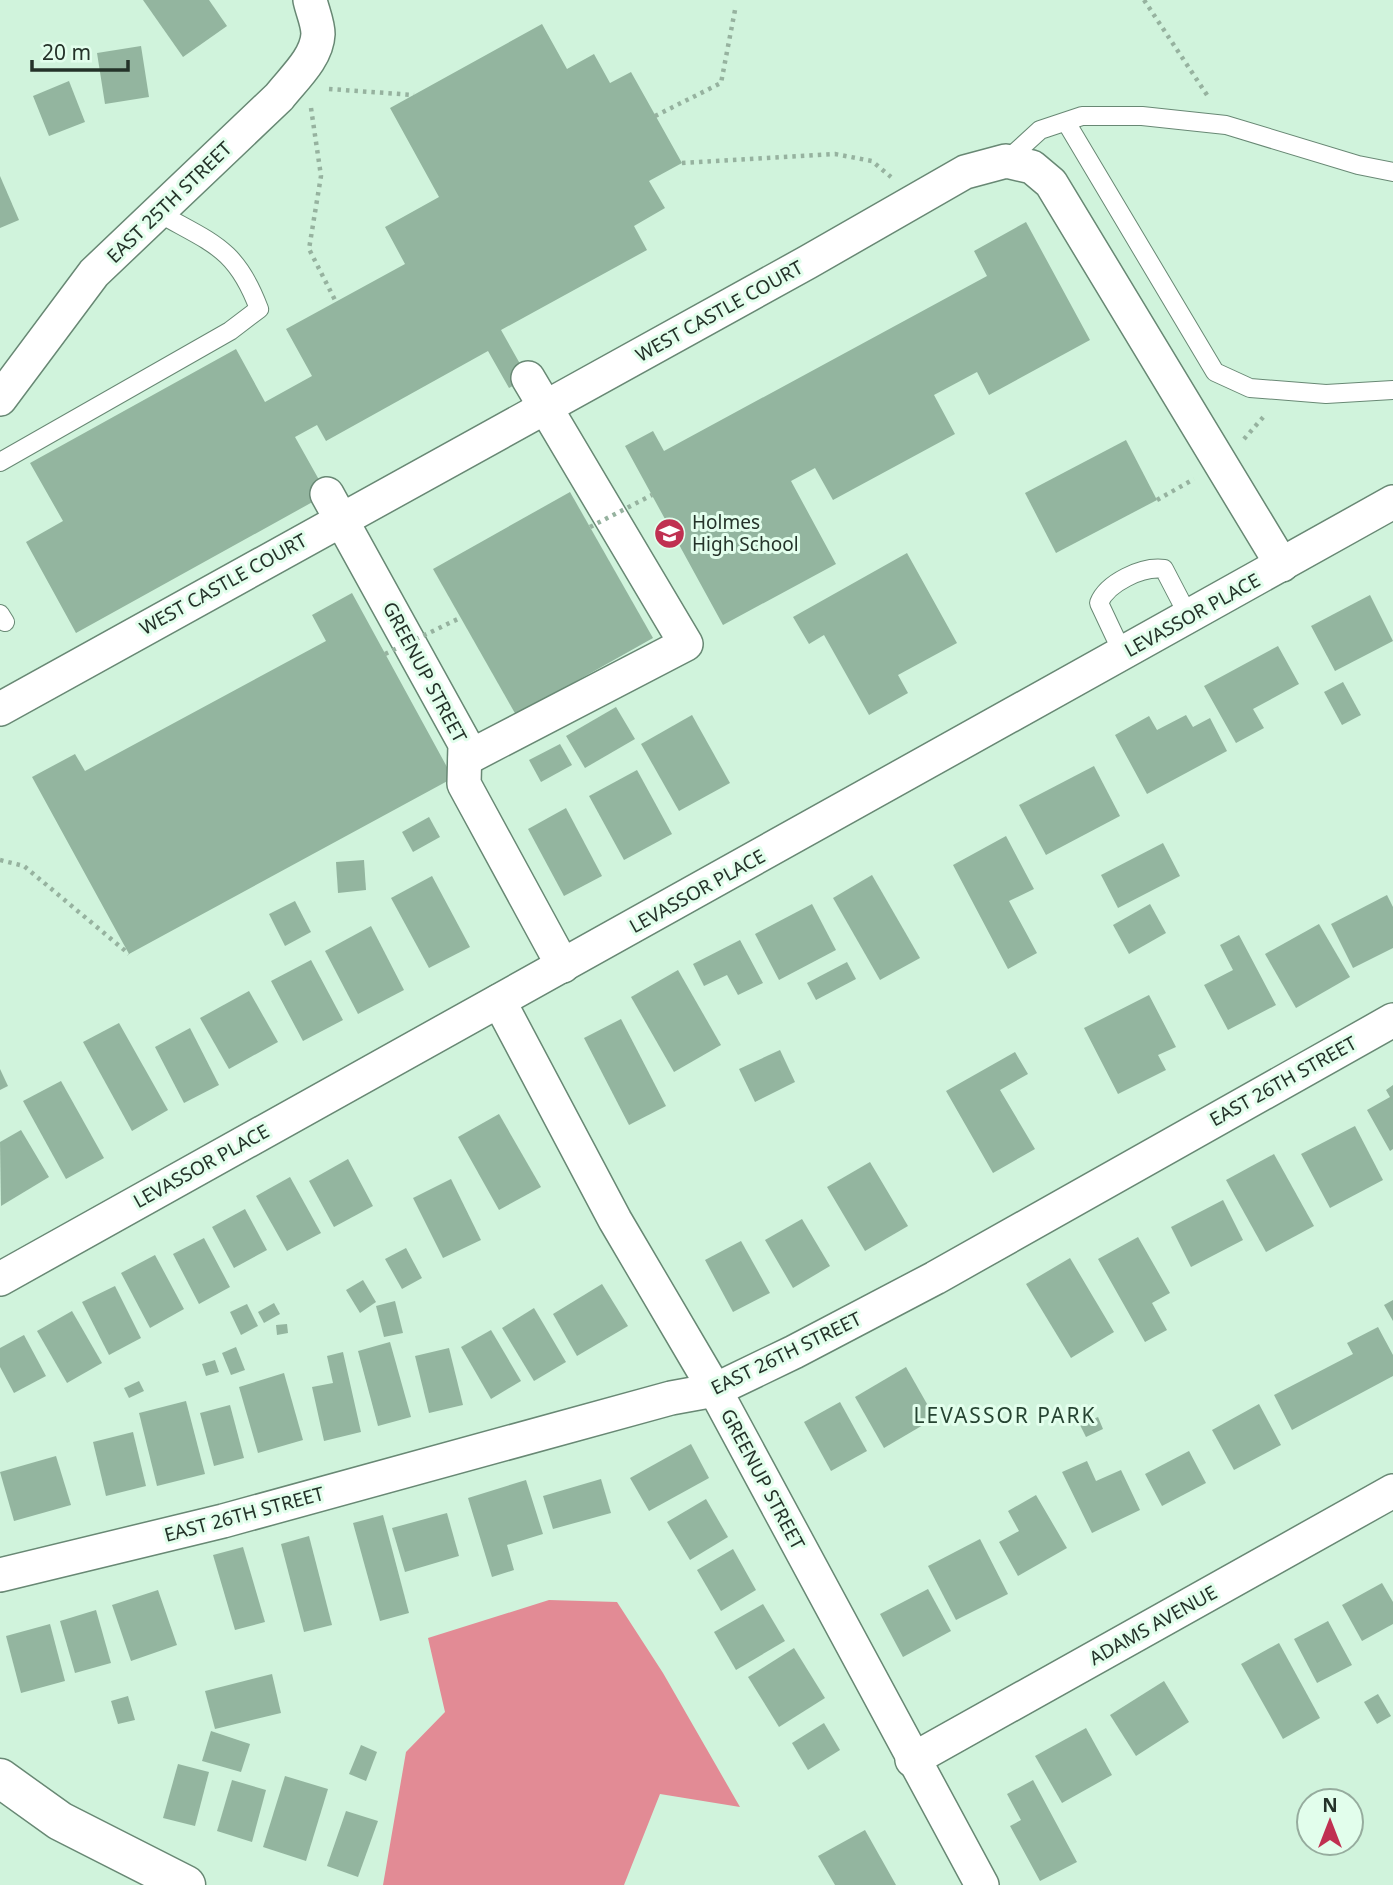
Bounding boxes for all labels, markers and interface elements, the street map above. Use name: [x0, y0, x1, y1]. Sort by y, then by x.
scale bar: [32, 28, 128, 72]
text: 20 m: [42, 38, 91, 66]
street label: EAST 25TH STREET: [101, 135, 237, 268]
street label: WEST CASTLE COURT: [631, 254, 808, 368]
place label: Holmes High School: [692, 509, 799, 557]
school or university icon: Holmes High School: [652, 516, 686, 550]
street label: WEST CASTLE COURT: [135, 527, 312, 641]
street label: LEVASSOR PLACE: [1119, 567, 1265, 663]
street label: GREENUP STREET: [377, 597, 473, 747]
street label: LEVASSOR PLACE: [624, 843, 770, 939]
street label: EAST 26TH STREET: [1205, 1030, 1362, 1132]
street label: LEVASSOR PLACE: [128, 1118, 274, 1214]
street label: EAST 26TH STREET: [706, 1305, 866, 1401]
district label: LEVASSOR PARK: [914, 1401, 1096, 1429]
street label: GREENUP STREET: [715, 1404, 811, 1554]
street label: EAST 26TH STREET: [161, 1480, 327, 1548]
street label: ADAMS AVENUE: [1084, 1579, 1222, 1671]
north arrow: [1295, 1787, 1365, 1857]
text: N: [1322, 1792, 1338, 1818]

